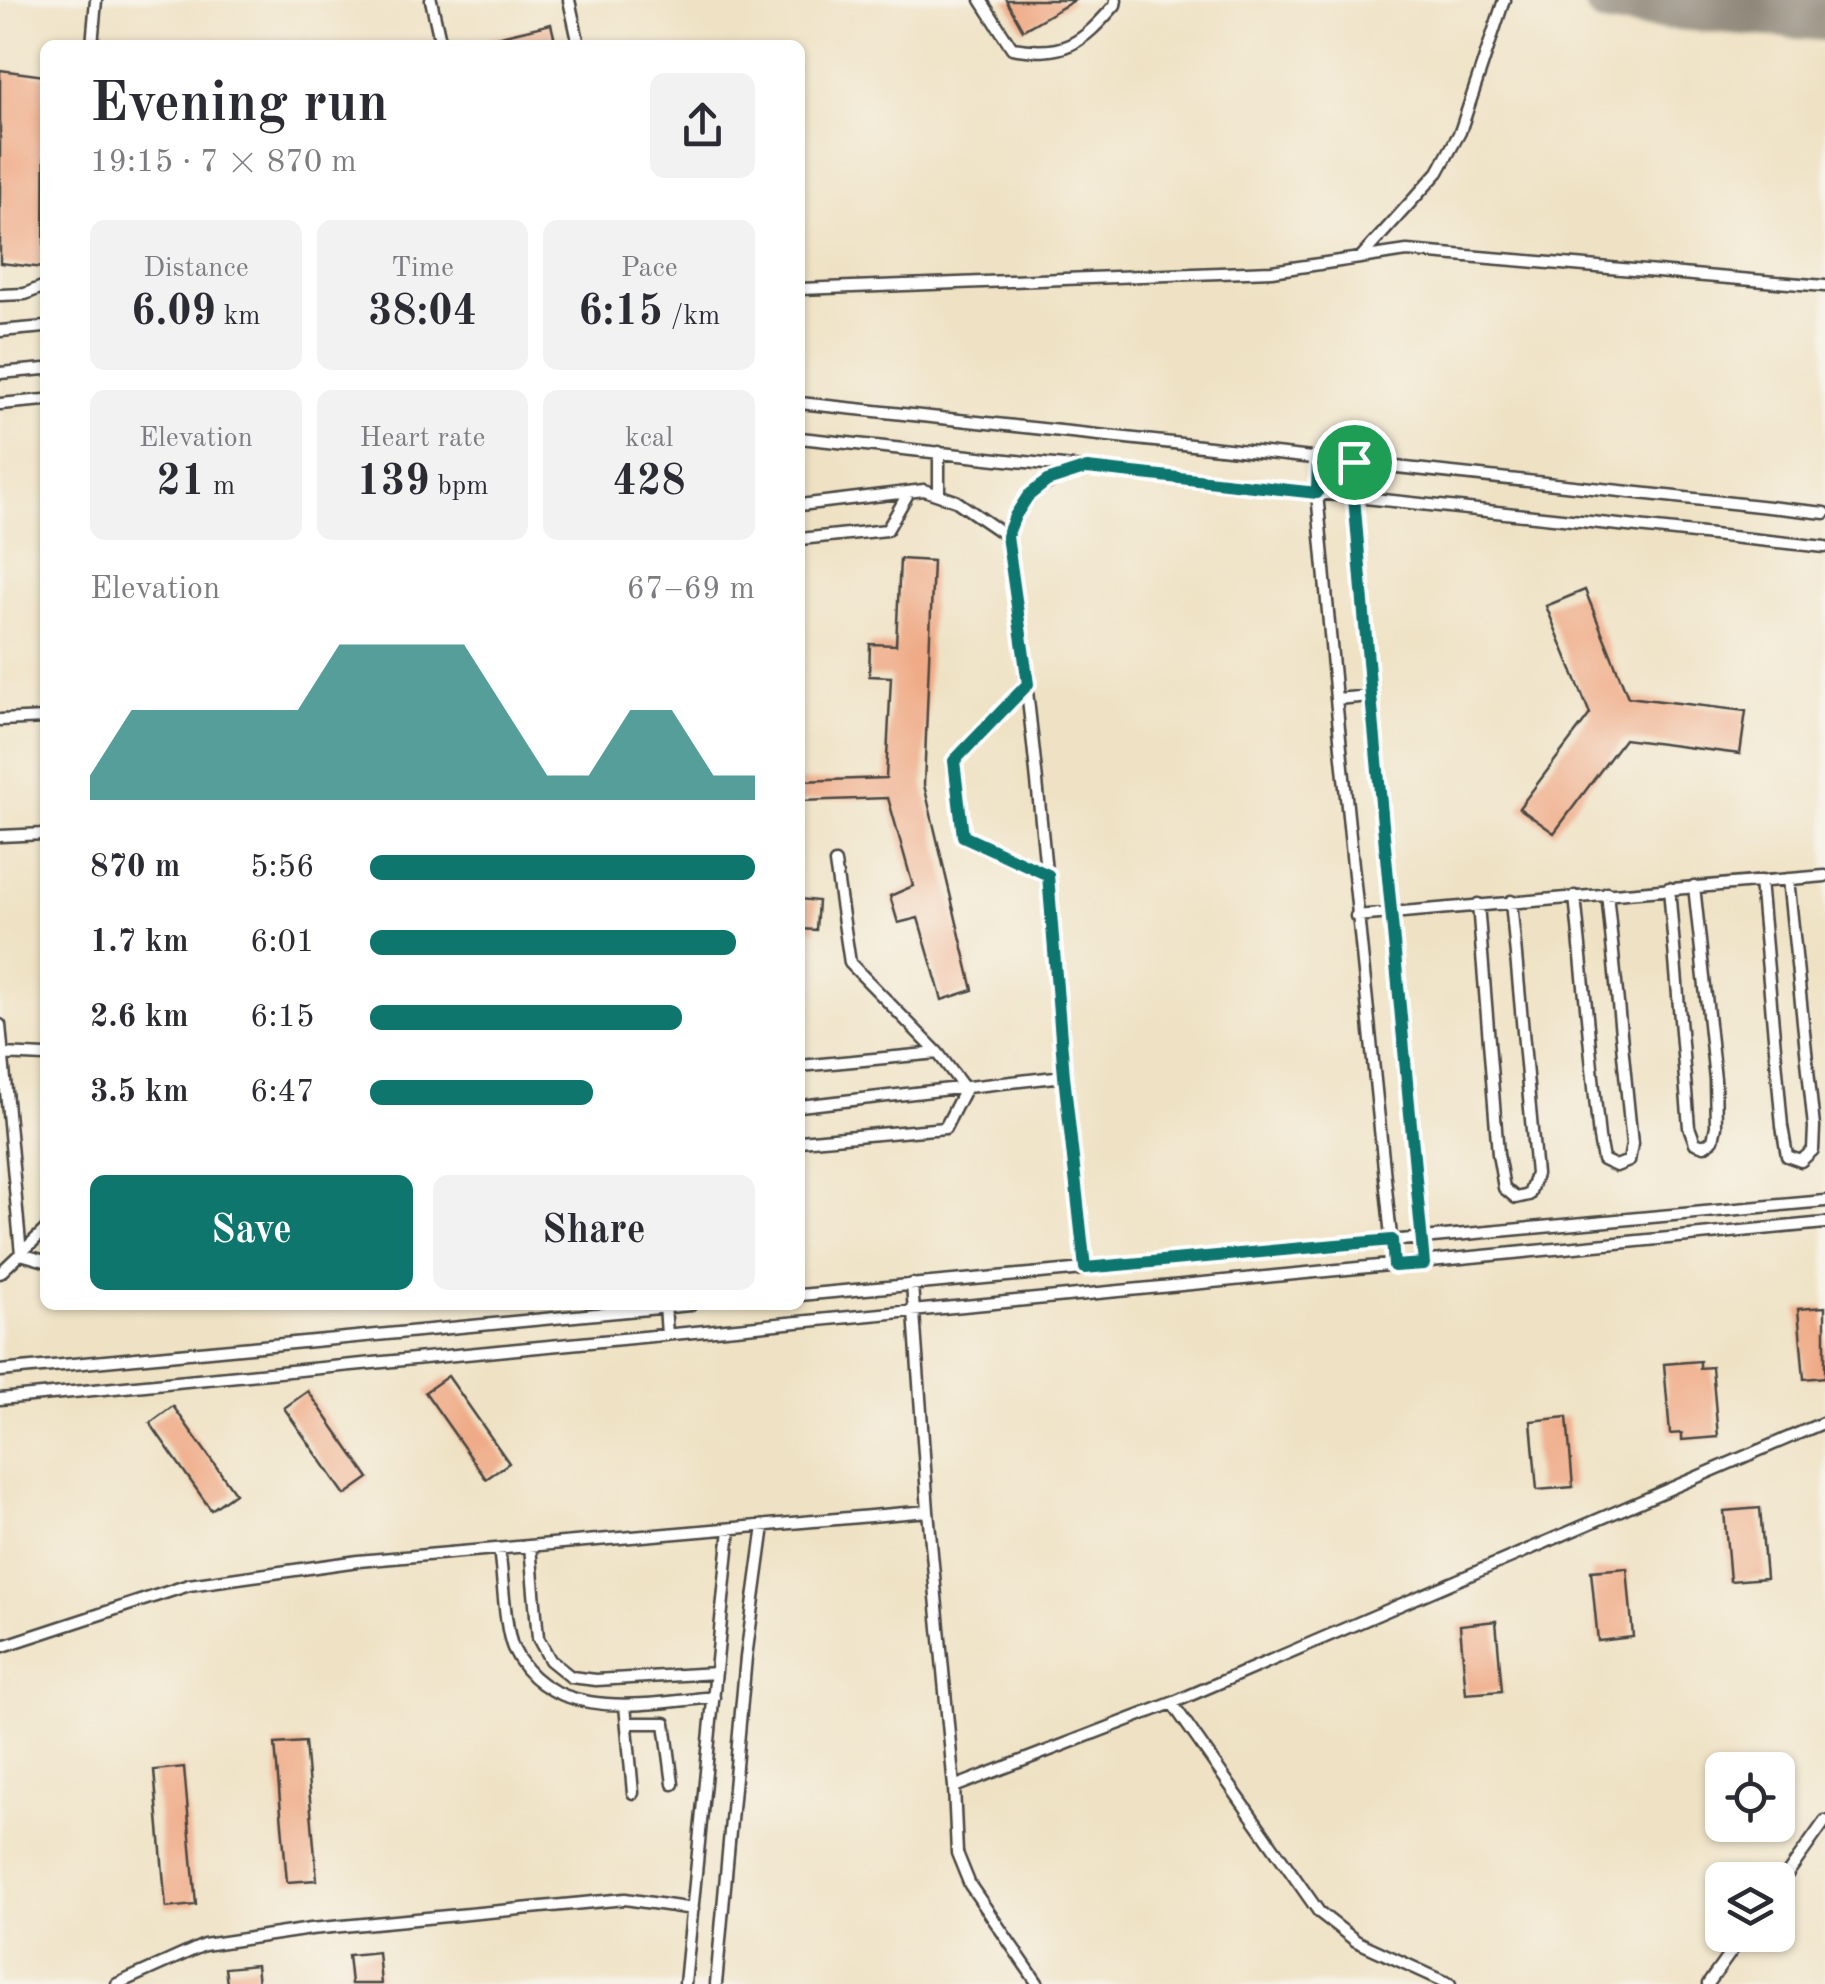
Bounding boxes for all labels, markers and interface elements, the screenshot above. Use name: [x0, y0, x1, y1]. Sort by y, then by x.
button: share: [650, 73, 755, 178]
text: Evening run: [90, 78, 388, 133]
text: 19:15 · 7 × 870 m: [90, 147, 357, 179]
text: Distance: [143, 255, 249, 283]
text: Time: [391, 255, 454, 283]
text: Pace: [621, 255, 678, 283]
text: 6.09: [131, 292, 216, 334]
text: 38:04: [368, 292, 477, 334]
text: 6:15: [578, 292, 663, 334]
text: km: [216, 303, 261, 331]
text: /km: [663, 303, 720, 331]
pin: [1312, 420, 1397, 505]
text: Elevation: [139, 425, 253, 453]
text: Heart rate: [360, 425, 485, 453]
text: kcal: [625, 425, 673, 453]
icon: arrive: [1327, 435, 1382, 490]
text: 21: [156, 462, 205, 504]
text: 139: [356, 462, 430, 504]
text: 428: [613, 462, 686, 504]
text: m: [205, 473, 235, 501]
text: bpm: [430, 473, 489, 501]
text: Elevation: [90, 574, 220, 606]
text: 67–69 m: [627, 574, 755, 606]
text: 870 m: [90, 852, 180, 884]
text: 5:56: [250, 852, 315, 884]
text: 1.7 km: [90, 927, 189, 959]
text: 6:01: [250, 927, 315, 959]
text: 2.6 km: [90, 1002, 189, 1034]
text: 6:15: [250, 1002, 315, 1034]
text: 3.5 km: [90, 1077, 189, 1109]
text: 6:47: [250, 1077, 315, 1109]
button: Save: [90, 1175, 413, 1290]
button: Share: [433, 1175, 755, 1290]
map controls: [1705, 1752, 1795, 1952]
button: locate: [1705, 1752, 1795, 1842]
button: layers: [1705, 1862, 1795, 1952]

